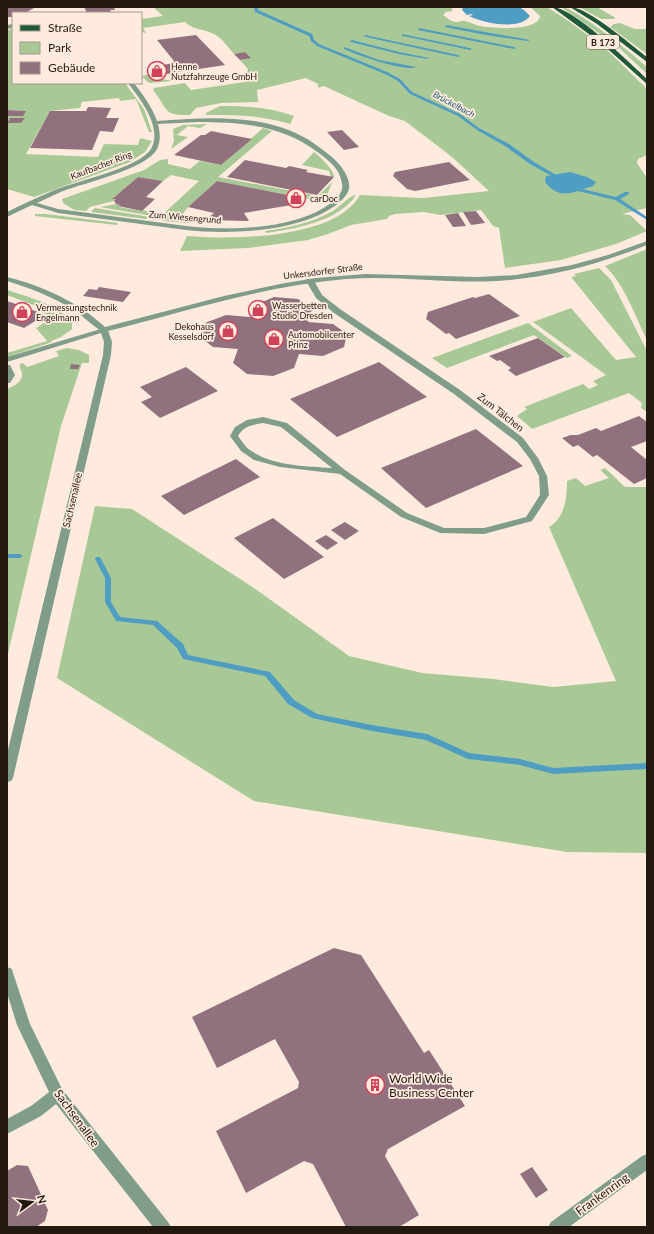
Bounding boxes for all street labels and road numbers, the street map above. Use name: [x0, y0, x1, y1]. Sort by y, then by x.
road number: B 173: [587, 35, 619, 49]
street label: Kaufbacher Ring: [69, 148, 134, 182]
street label: Zum Wiesengrund: [148, 208, 222, 226]
street label: Unkersdorfer Straße: [283, 261, 364, 281]
street label: Zum Tälchen: [475, 390, 527, 434]
street label: Sachsenallee: [60, 471, 84, 529]
street label: Sachsenallee: [51, 1086, 103, 1150]
street label: Frankenring: [572, 1170, 632, 1218]

